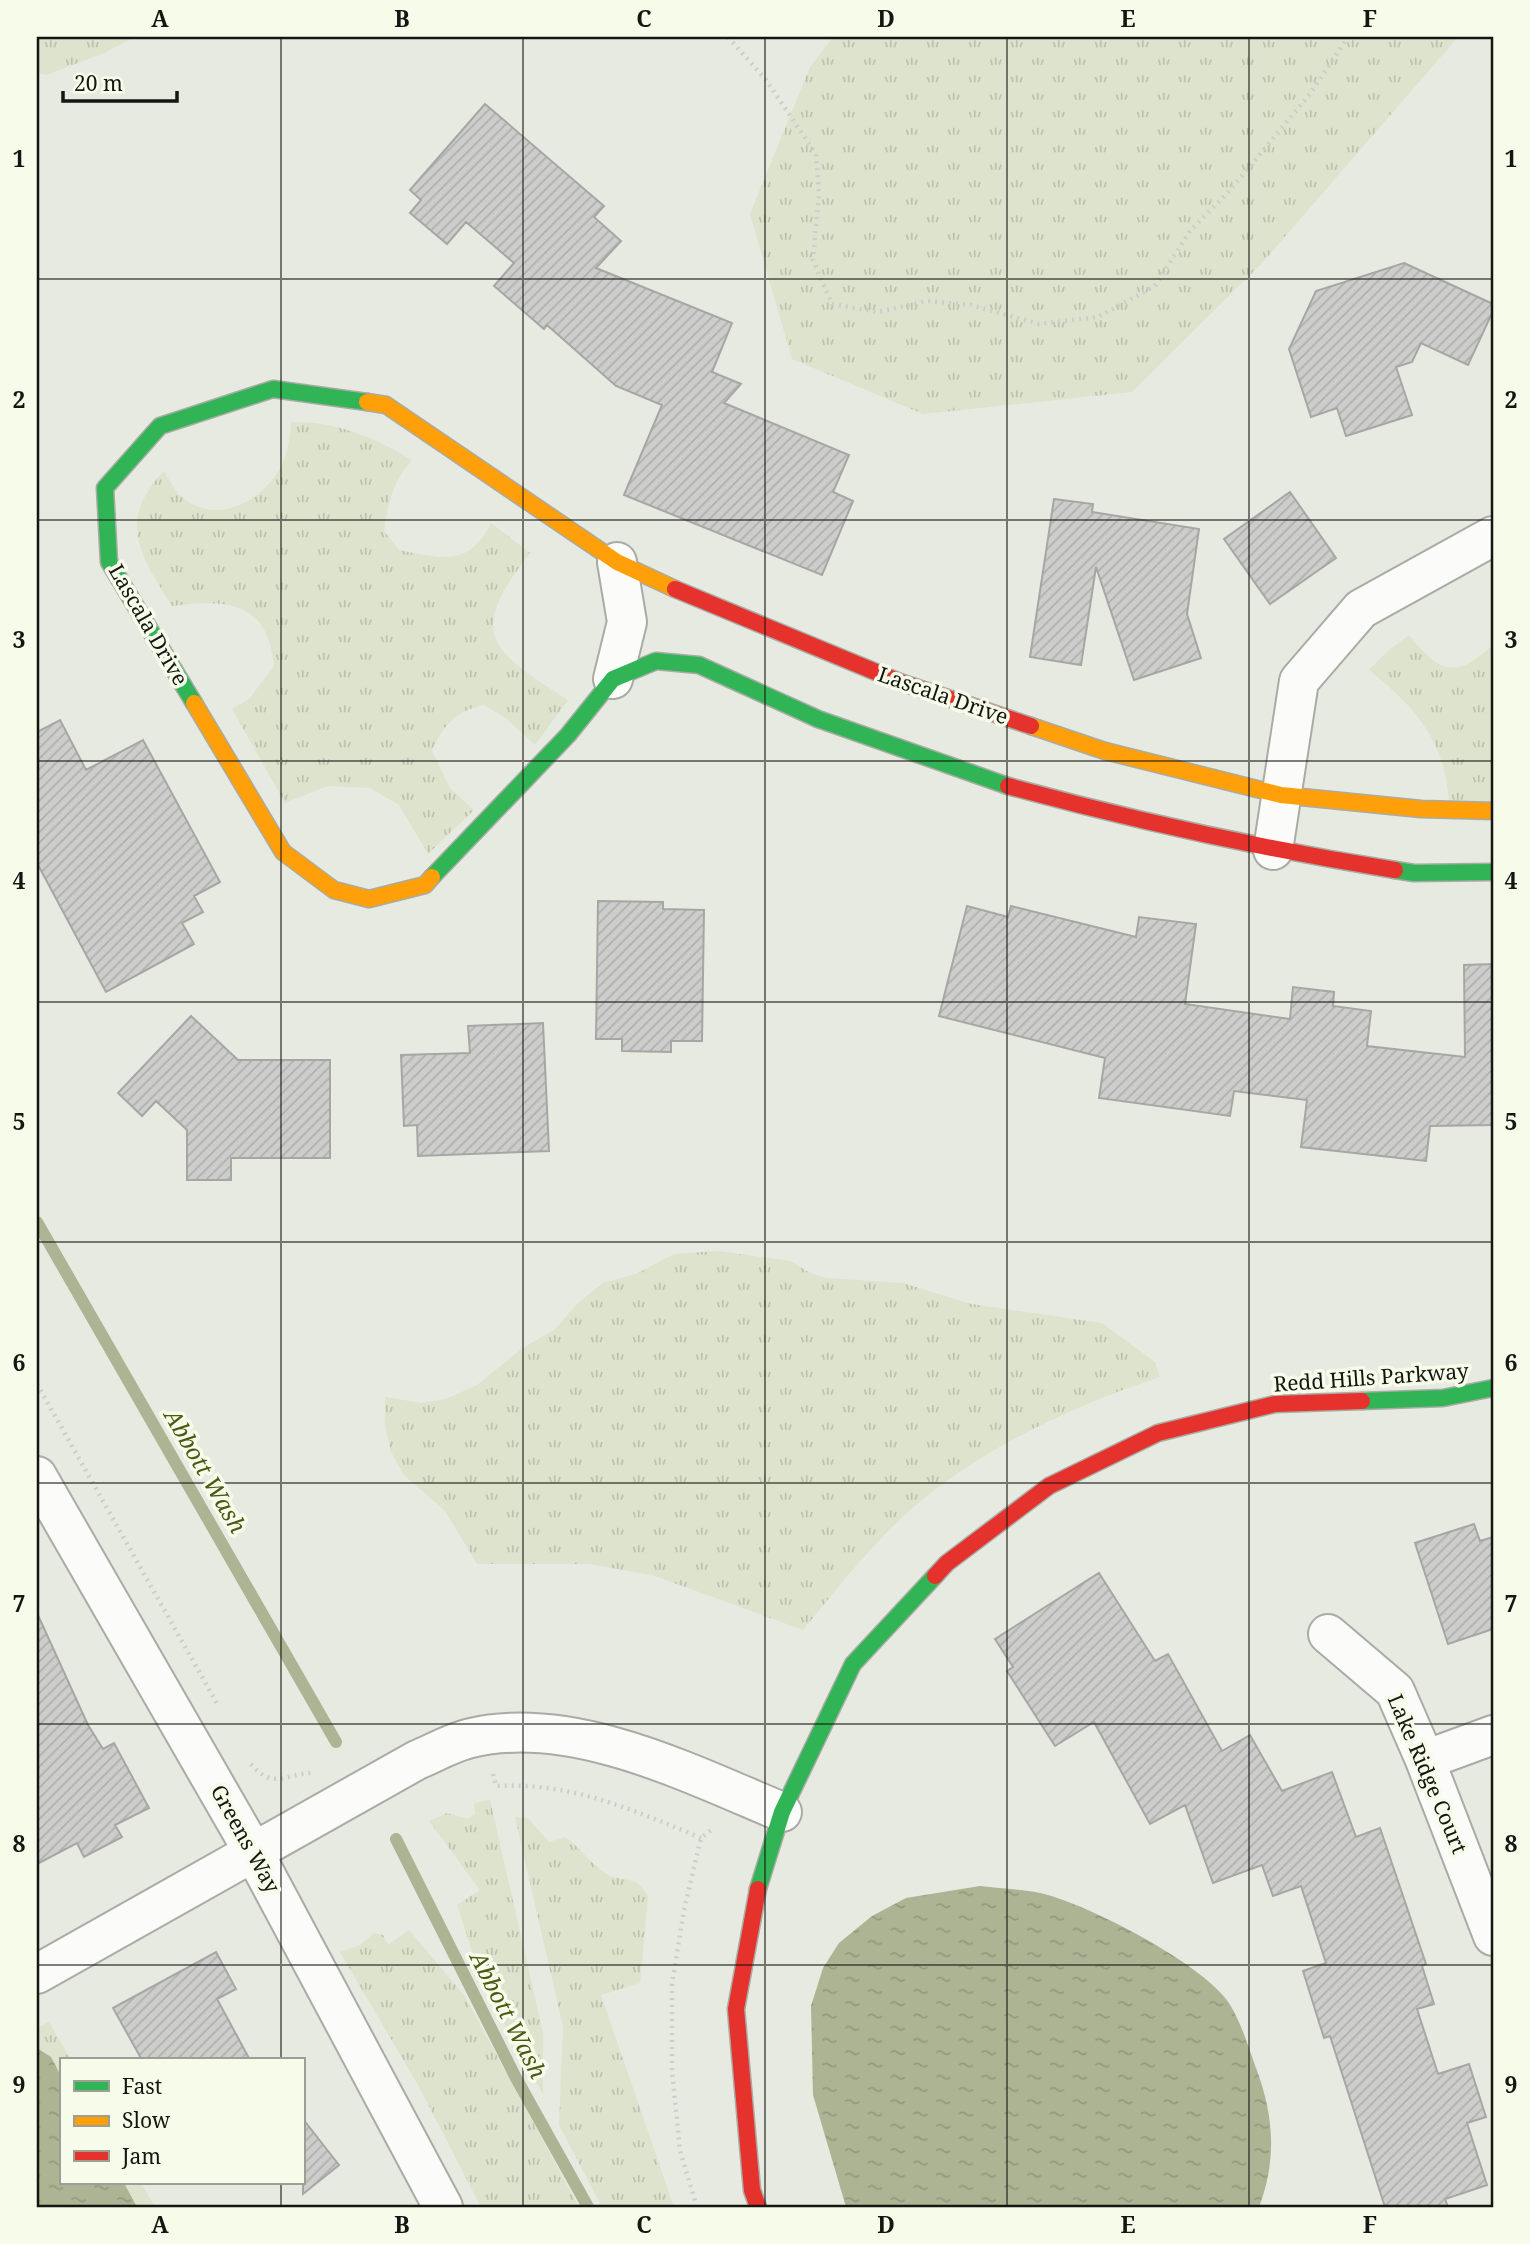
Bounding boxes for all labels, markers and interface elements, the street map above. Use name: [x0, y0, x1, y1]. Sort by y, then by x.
text: A: [151, 2, 169, 34]
text: B: [394, 2, 410, 34]
text: C: [636, 2, 652, 34]
text: D: [877, 2, 895, 34]
text: E: [1120, 2, 1136, 34]
text: F: [1363, 2, 1377, 34]
scale bar: [63, 60, 177, 104]
text: 20 m: [74, 69, 123, 97]
text: 1: [13, 142, 26, 174]
text: 1: [1505, 142, 1518, 174]
text: 2: [13, 383, 26, 415]
text: 2: [1505, 383, 1518, 415]
street label: Lascala Drive: [103, 559, 195, 690]
text: 3: [13, 623, 26, 655]
text: 3: [1505, 623, 1518, 655]
street label: Lascala Drive: [875, 660, 1012, 730]
text: 4: [13, 864, 26, 896]
text: 4: [1505, 864, 1518, 896]
text: 5: [13, 1105, 26, 1137]
text: 5: [1505, 1105, 1518, 1137]
text: 6: [13, 1346, 26, 1378]
text: 6: [1505, 1346, 1518, 1378]
street label: Redd Hills Parkway: [1272, 1356, 1470, 1398]
water label: Abbott Wash: [156, 1401, 255, 1539]
text: 7: [13, 1587, 26, 1619]
text: 7: [1505, 1587, 1518, 1619]
street label: Lake Ridge Court: [1382, 1690, 1474, 1858]
street label: Greens Way: [205, 1779, 287, 1898]
text: 8: [13, 1827, 26, 1859]
text: 8: [1505, 1827, 1518, 1859]
water label: Abbott Wash: [462, 1944, 555, 2084]
legend: [60, 2058, 304, 2184]
text: 9: [13, 2068, 26, 2100]
text: 9: [1505, 2068, 1518, 2100]
text: Fast: [122, 2072, 162, 2100]
text: Slow: [122, 2106, 171, 2134]
text: Jam: [121, 2142, 161, 2170]
text: A: [151, 2208, 169, 2240]
text: B: [394, 2208, 410, 2240]
text: C: [636, 2208, 652, 2240]
text: D: [877, 2208, 895, 2240]
text: E: [1120, 2208, 1136, 2240]
text: F: [1363, 2208, 1377, 2240]

